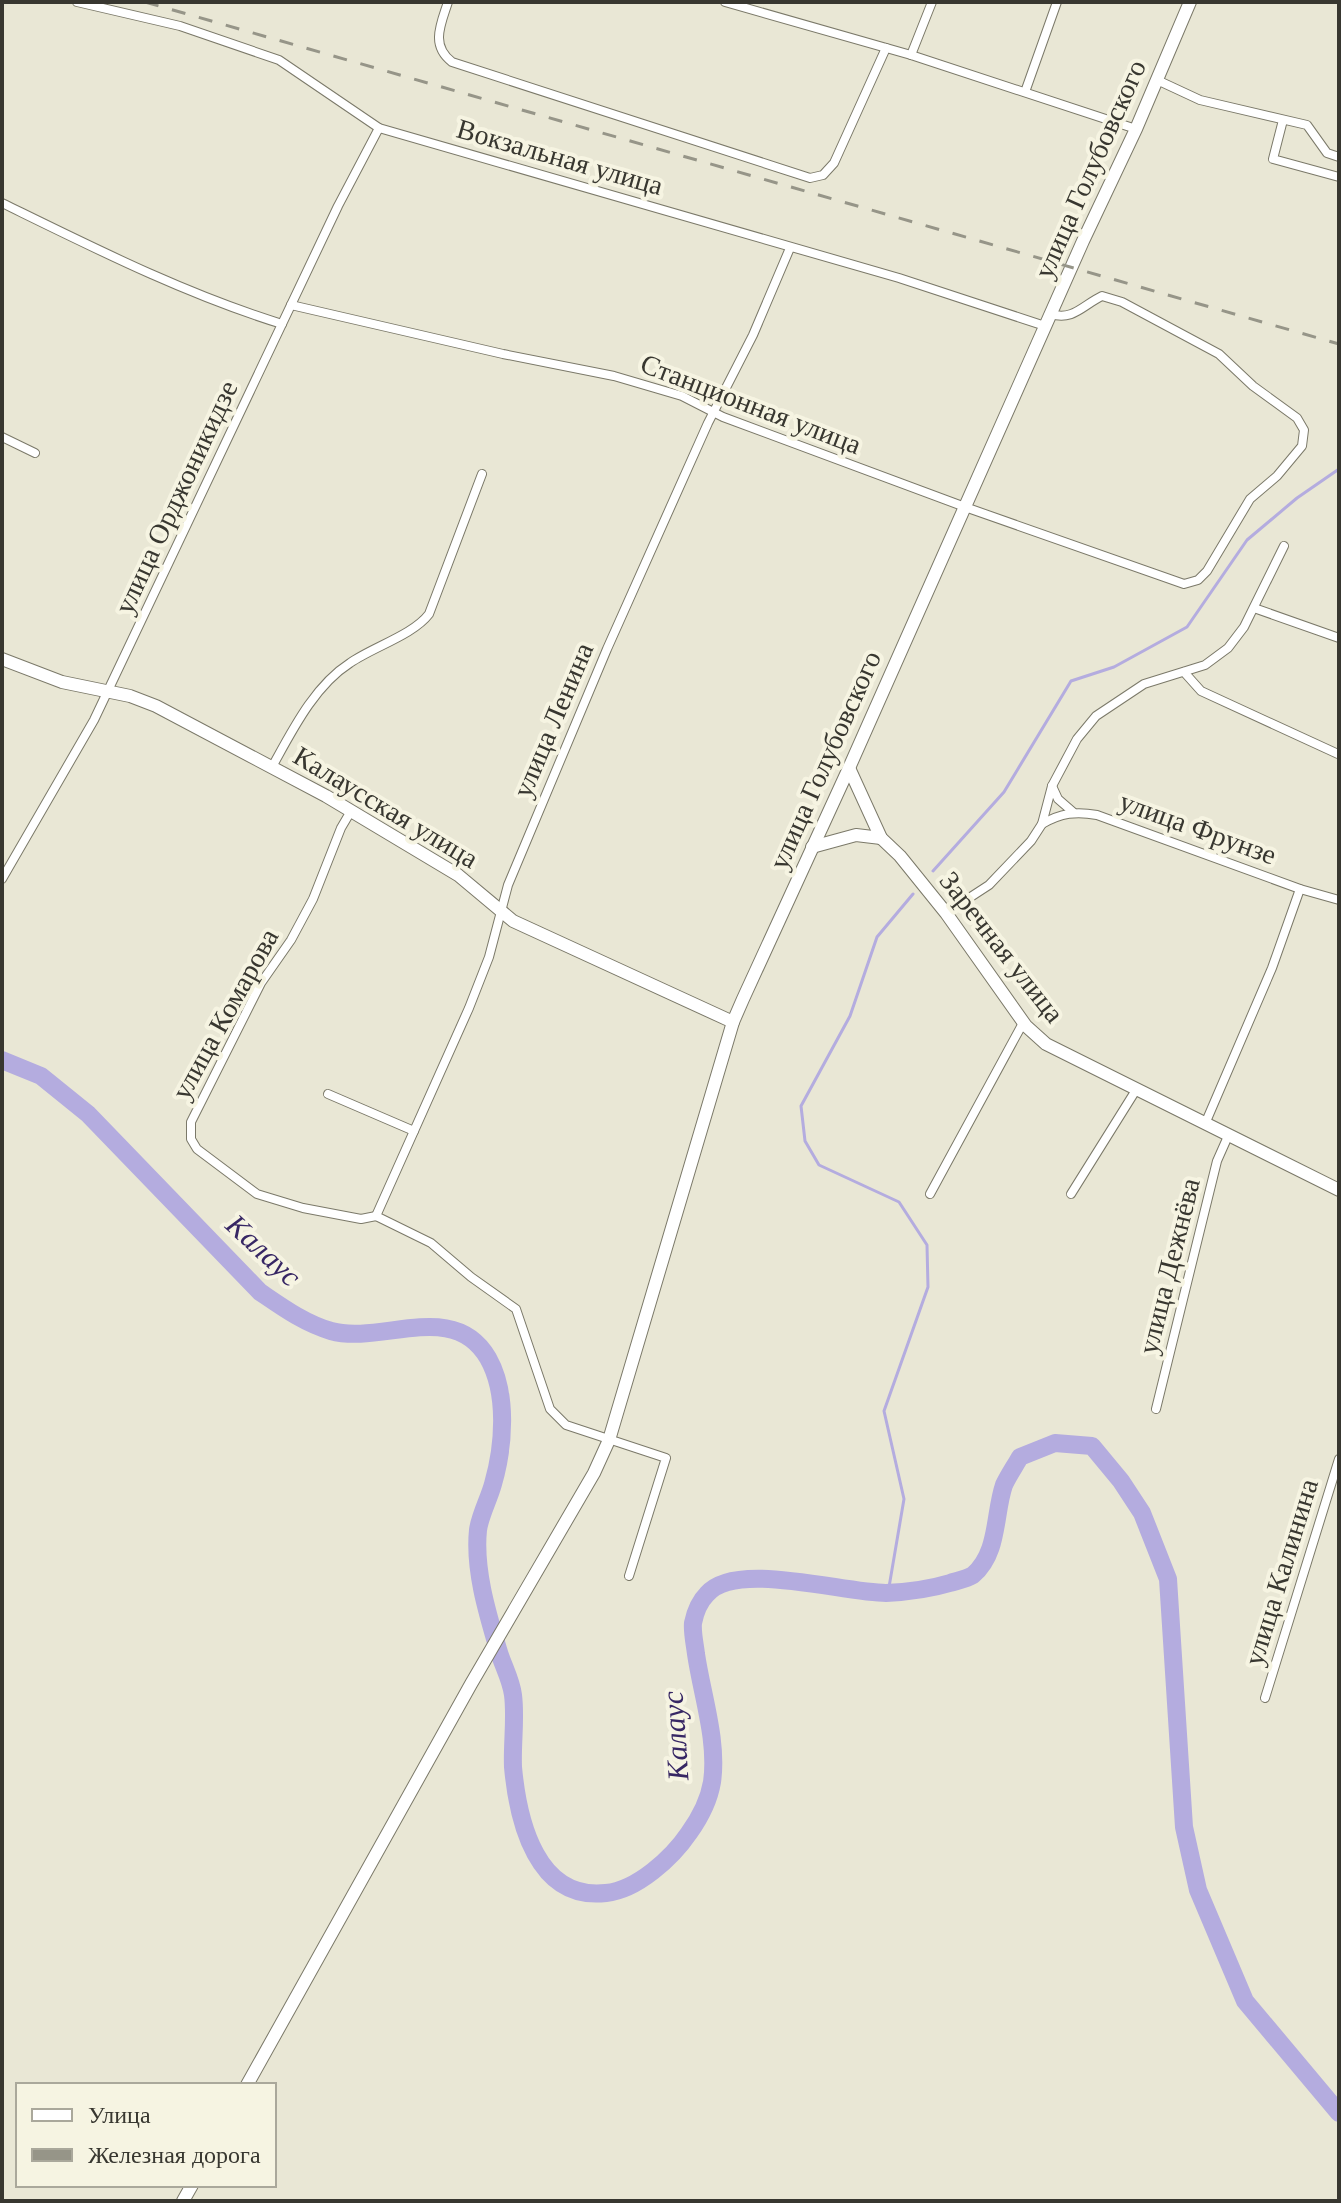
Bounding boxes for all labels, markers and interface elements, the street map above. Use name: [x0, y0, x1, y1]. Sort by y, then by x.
street label: улица Голубовского: [1028, 55, 1152, 283]
street label: Вокзальная улица: [453, 113, 667, 201]
street label: Станционная улица: [636, 348, 866, 461]
street label: улица Орджоникидзе: [108, 376, 244, 618]
street label: улица Ленина: [507, 638, 600, 802]
street label: улица Голубовского: [763, 646, 887, 874]
street label: Калаусская улица: [288, 740, 484, 875]
street label: улица Фрунзе: [1115, 785, 1281, 871]
street label: Заречная улица: [934, 865, 1071, 1029]
street label: улица Комарова: [165, 923, 285, 1105]
street label: улица Дежнёва: [1132, 1174, 1206, 1357]
water label: Калаус: [219, 1207, 308, 1293]
street label: улица Калинина: [1238, 1474, 1324, 1669]
water label: Калаус: [655, 1690, 695, 1783]
legend: [16, 2083, 276, 2187]
text: Улица: [88, 2102, 151, 2128]
text: Железная дорога: [88, 2142, 261, 2168]

